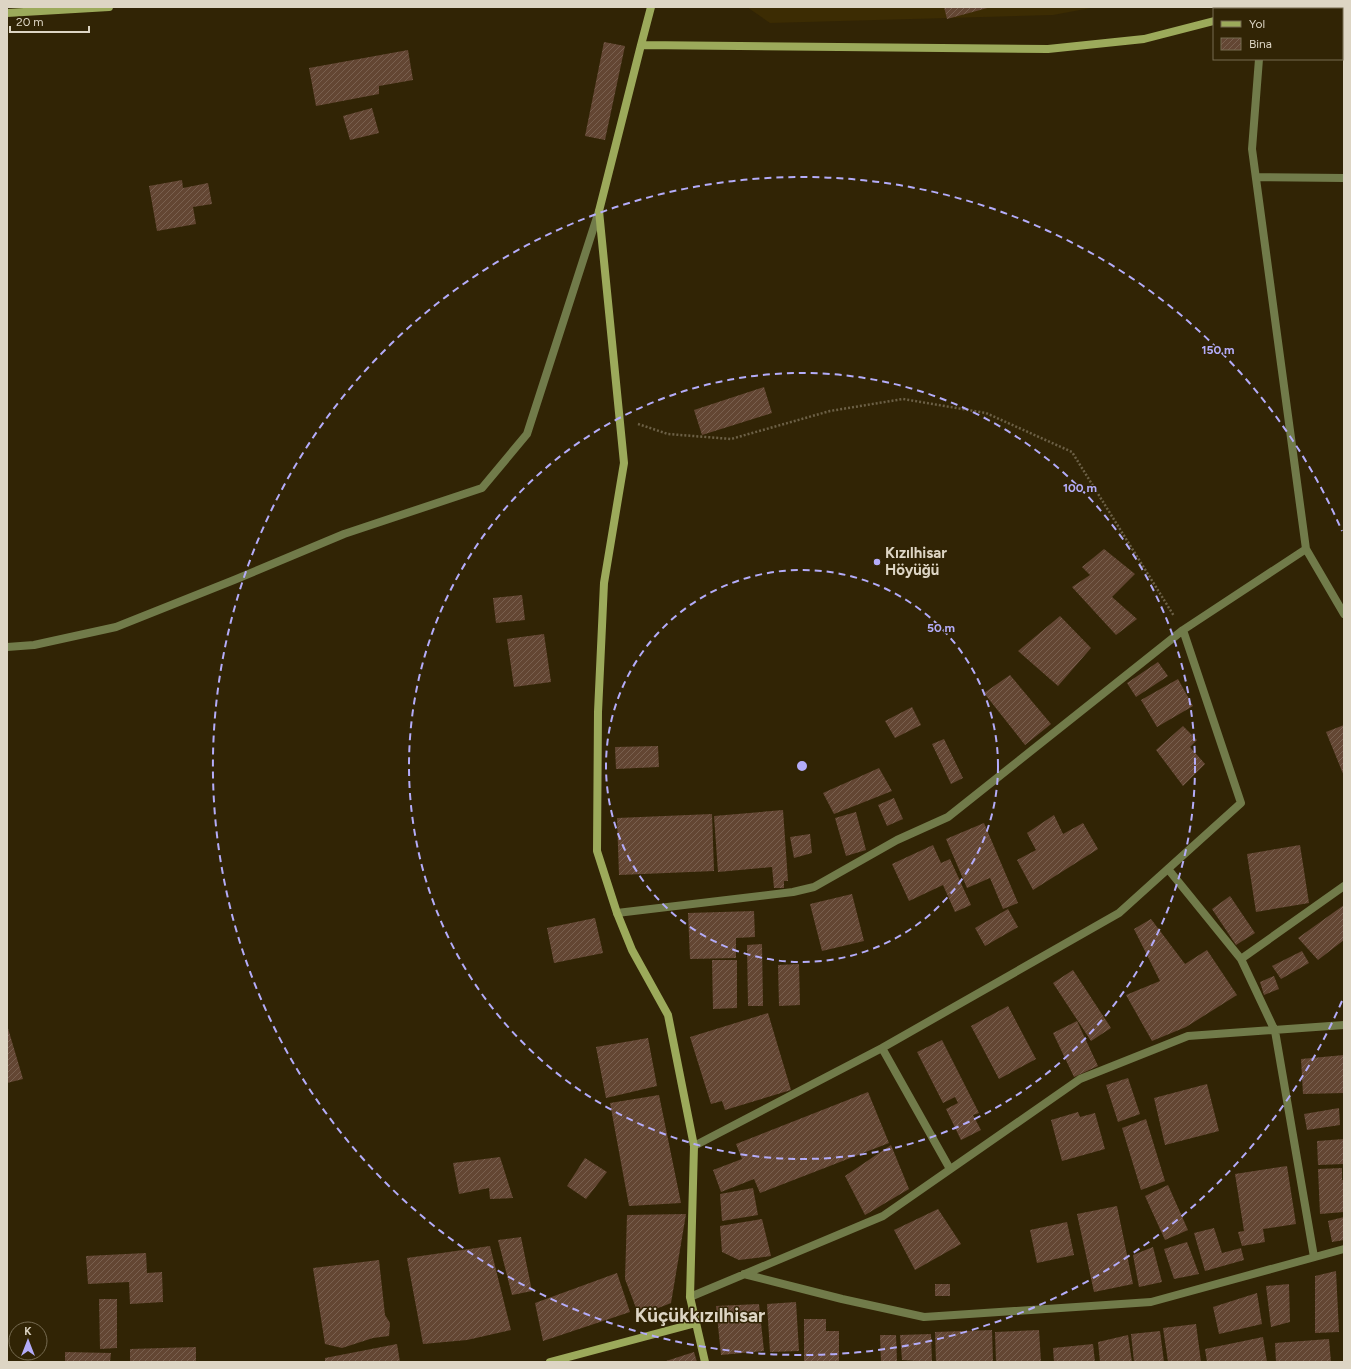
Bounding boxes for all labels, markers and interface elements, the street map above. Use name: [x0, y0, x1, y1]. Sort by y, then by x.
scale bar: [10, 8, 89, 34]
legend: [1213, 8, 1343, 60]
text: 20 m: [16, 15, 44, 29]
text: Yol: [1249, 17, 1265, 31]
text: Bina: [1249, 37, 1272, 51]
text: 150 m: [1201, 343, 1235, 357]
text: 100 m: [1063, 481, 1097, 495]
place label: Kızılhisar Höyüğü: [885, 544, 947, 579]
marker: Kızılhisar Höyüğü: [872, 557, 882, 567]
text: 50 m: [927, 621, 955, 635]
centre of rings: [795, 759, 809, 773]
district label: Küçükkızılhisar: [635, 1304, 765, 1327]
north arrow: [8, 1321, 48, 1361]
text: K: [24, 1325, 32, 1338]

